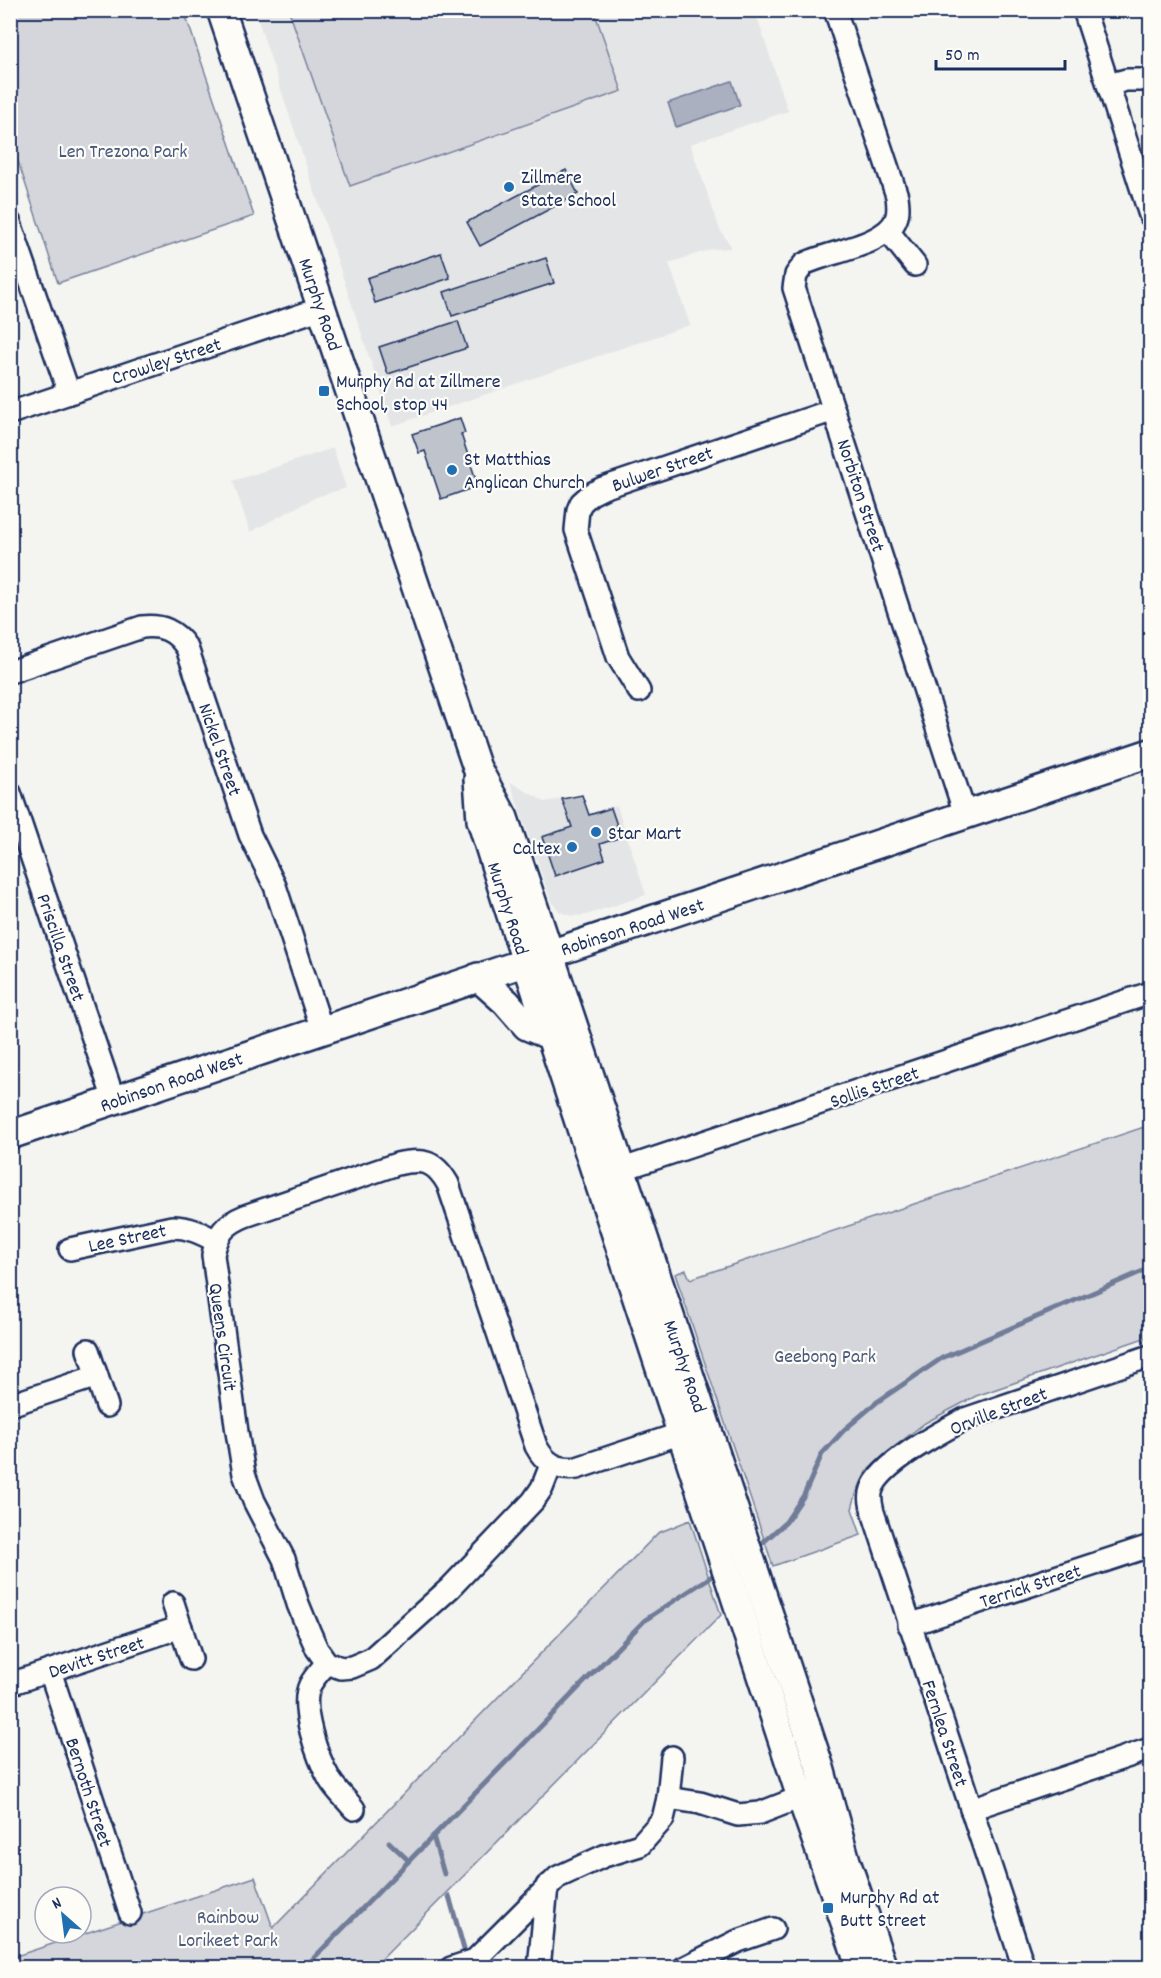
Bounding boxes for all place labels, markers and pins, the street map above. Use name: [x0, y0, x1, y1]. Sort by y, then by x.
place label: Zillmere State School: [521, 165, 616, 216]
marker: Zillmere State School: [502, 180, 516, 194]
place label: Murphy Rd at Zillmere School, stop 44: [336, 369, 501, 420]
marker: Murphy Rd at Zillmere School, stop 44: [317, 384, 331, 398]
place label: St Matthias Anglican Church: [464, 447, 585, 498]
marker: St Matthias Anglican Church: [445, 463, 459, 477]
place label: Star Mart: [608, 821, 681, 849]
marker: Star Mart: [589, 825, 603, 839]
place label: Caltex: [512, 836, 561, 864]
marker: Caltex: [565, 840, 579, 854]
place label: Murphy Rd at Butt Street: [840, 1885, 939, 1936]
marker: Murphy Rd at Butt Street: [821, 1901, 835, 1915]

